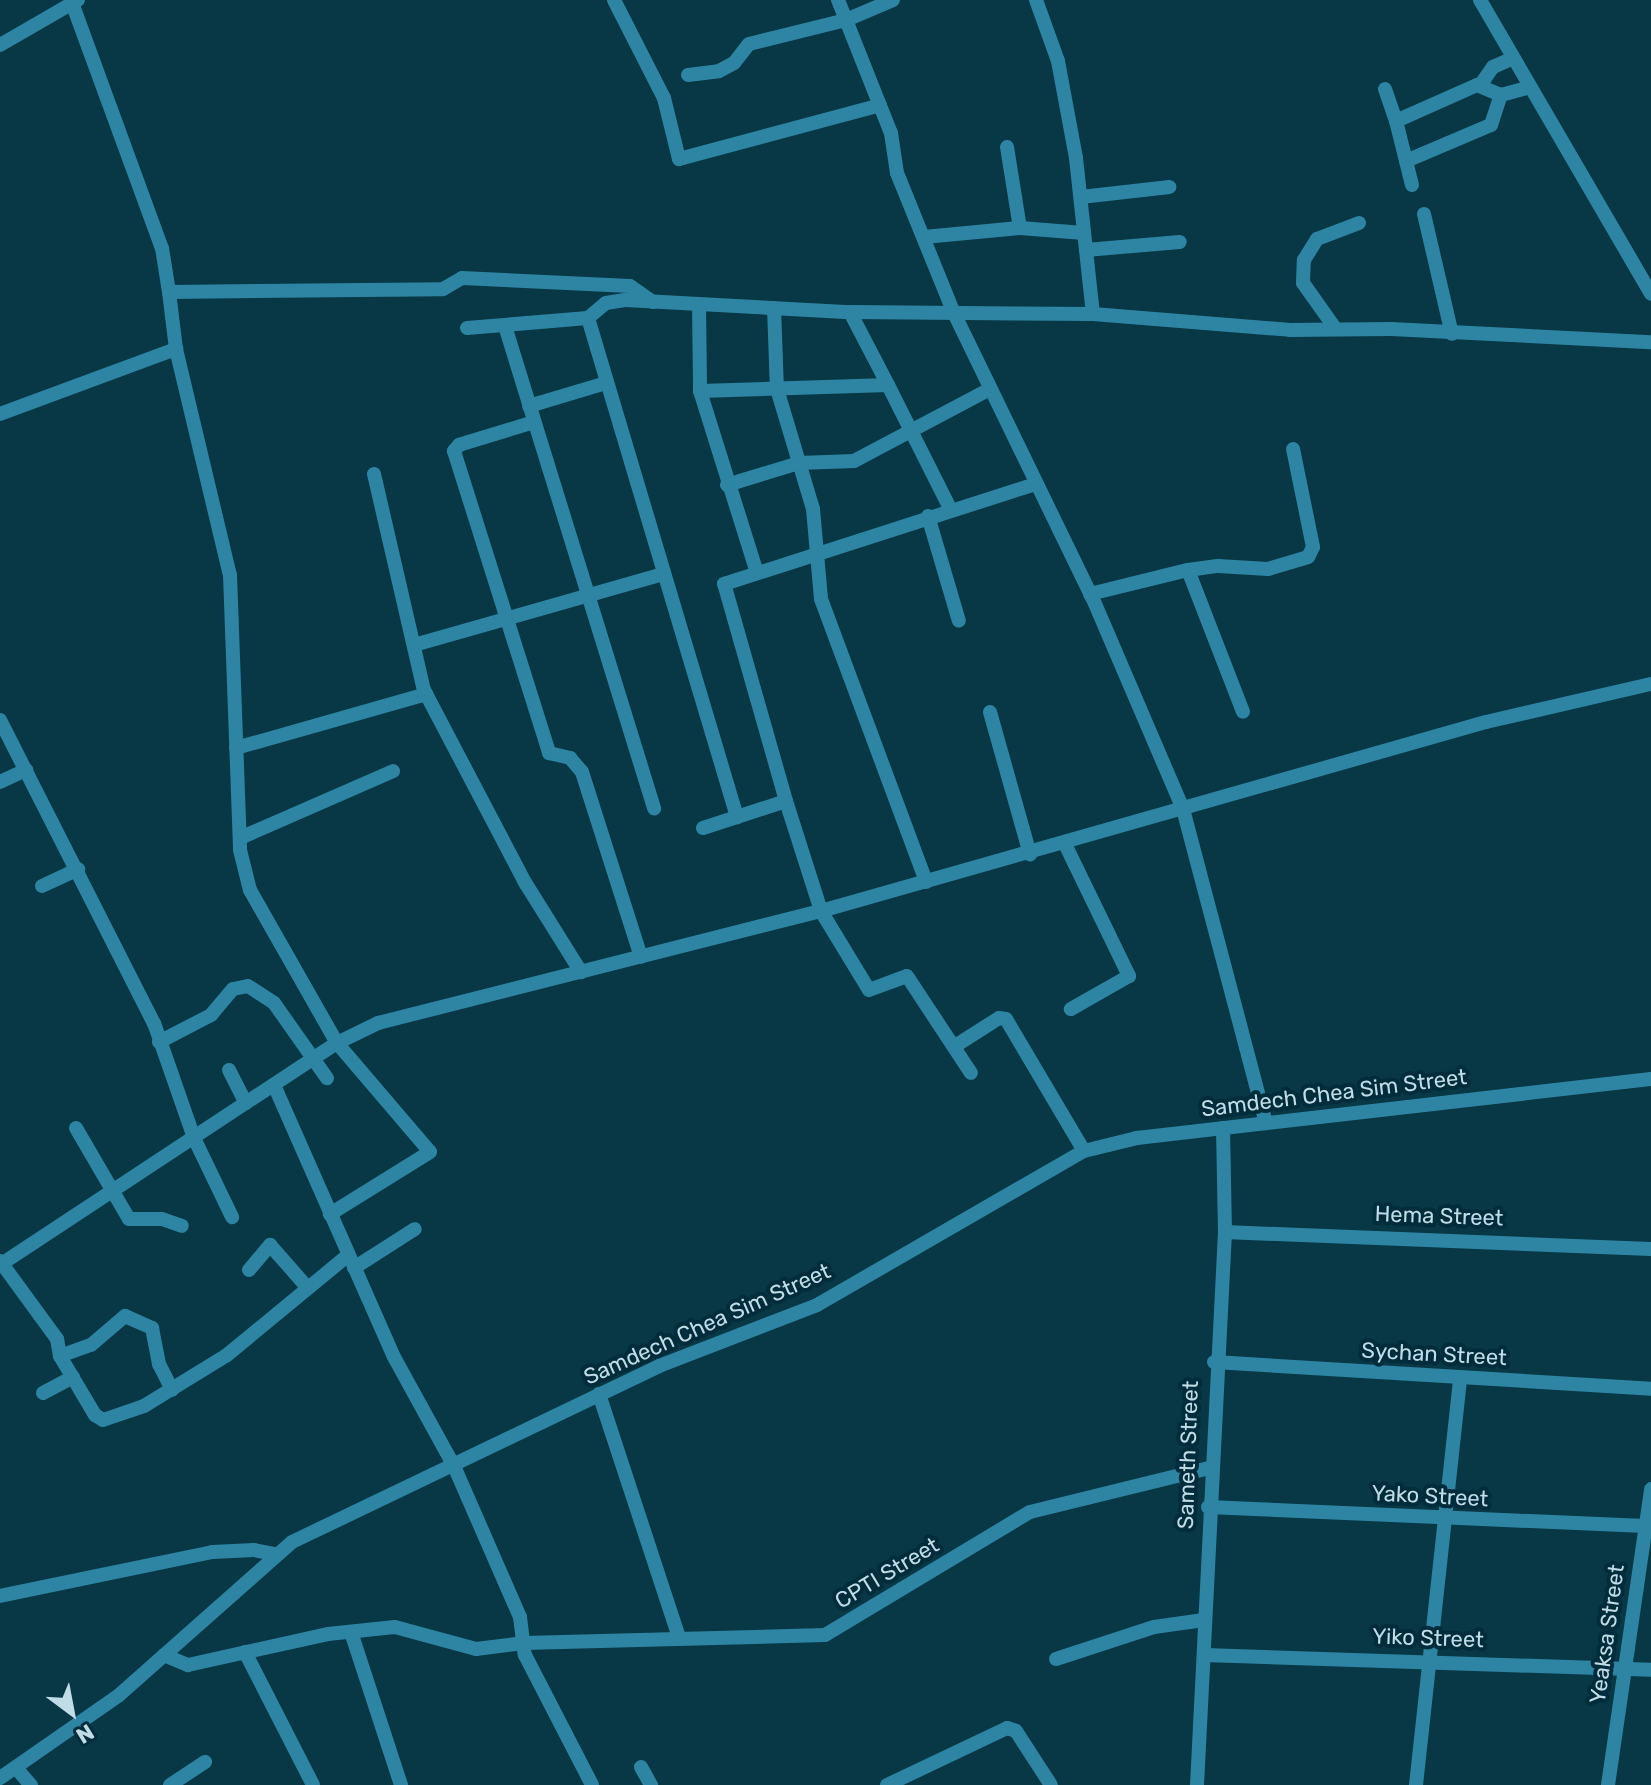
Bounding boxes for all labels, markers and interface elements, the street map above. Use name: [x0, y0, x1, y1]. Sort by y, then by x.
street label: Samdech Chea Sim Street: [1200, 1064, 1468, 1122]
street label: Hema Street: [1374, 1201, 1504, 1231]
street label: Samdech Chea Sim Street: [580, 1258, 834, 1390]
street label: Sychan Street: [1361, 1337, 1507, 1371]
street label: Sameth Street: [1172, 1380, 1204, 1530]
street label: Yako Street: [1371, 1480, 1489, 1512]
street label: CPTI Street: [830, 1532, 944, 1614]
street label: Yeaksa Street: [1584, 1563, 1630, 1705]
street label: Yiko Street: [1372, 1623, 1484, 1653]
north arrow: [32, 1673, 112, 1753]
text: N: [71, 1718, 99, 1749]

